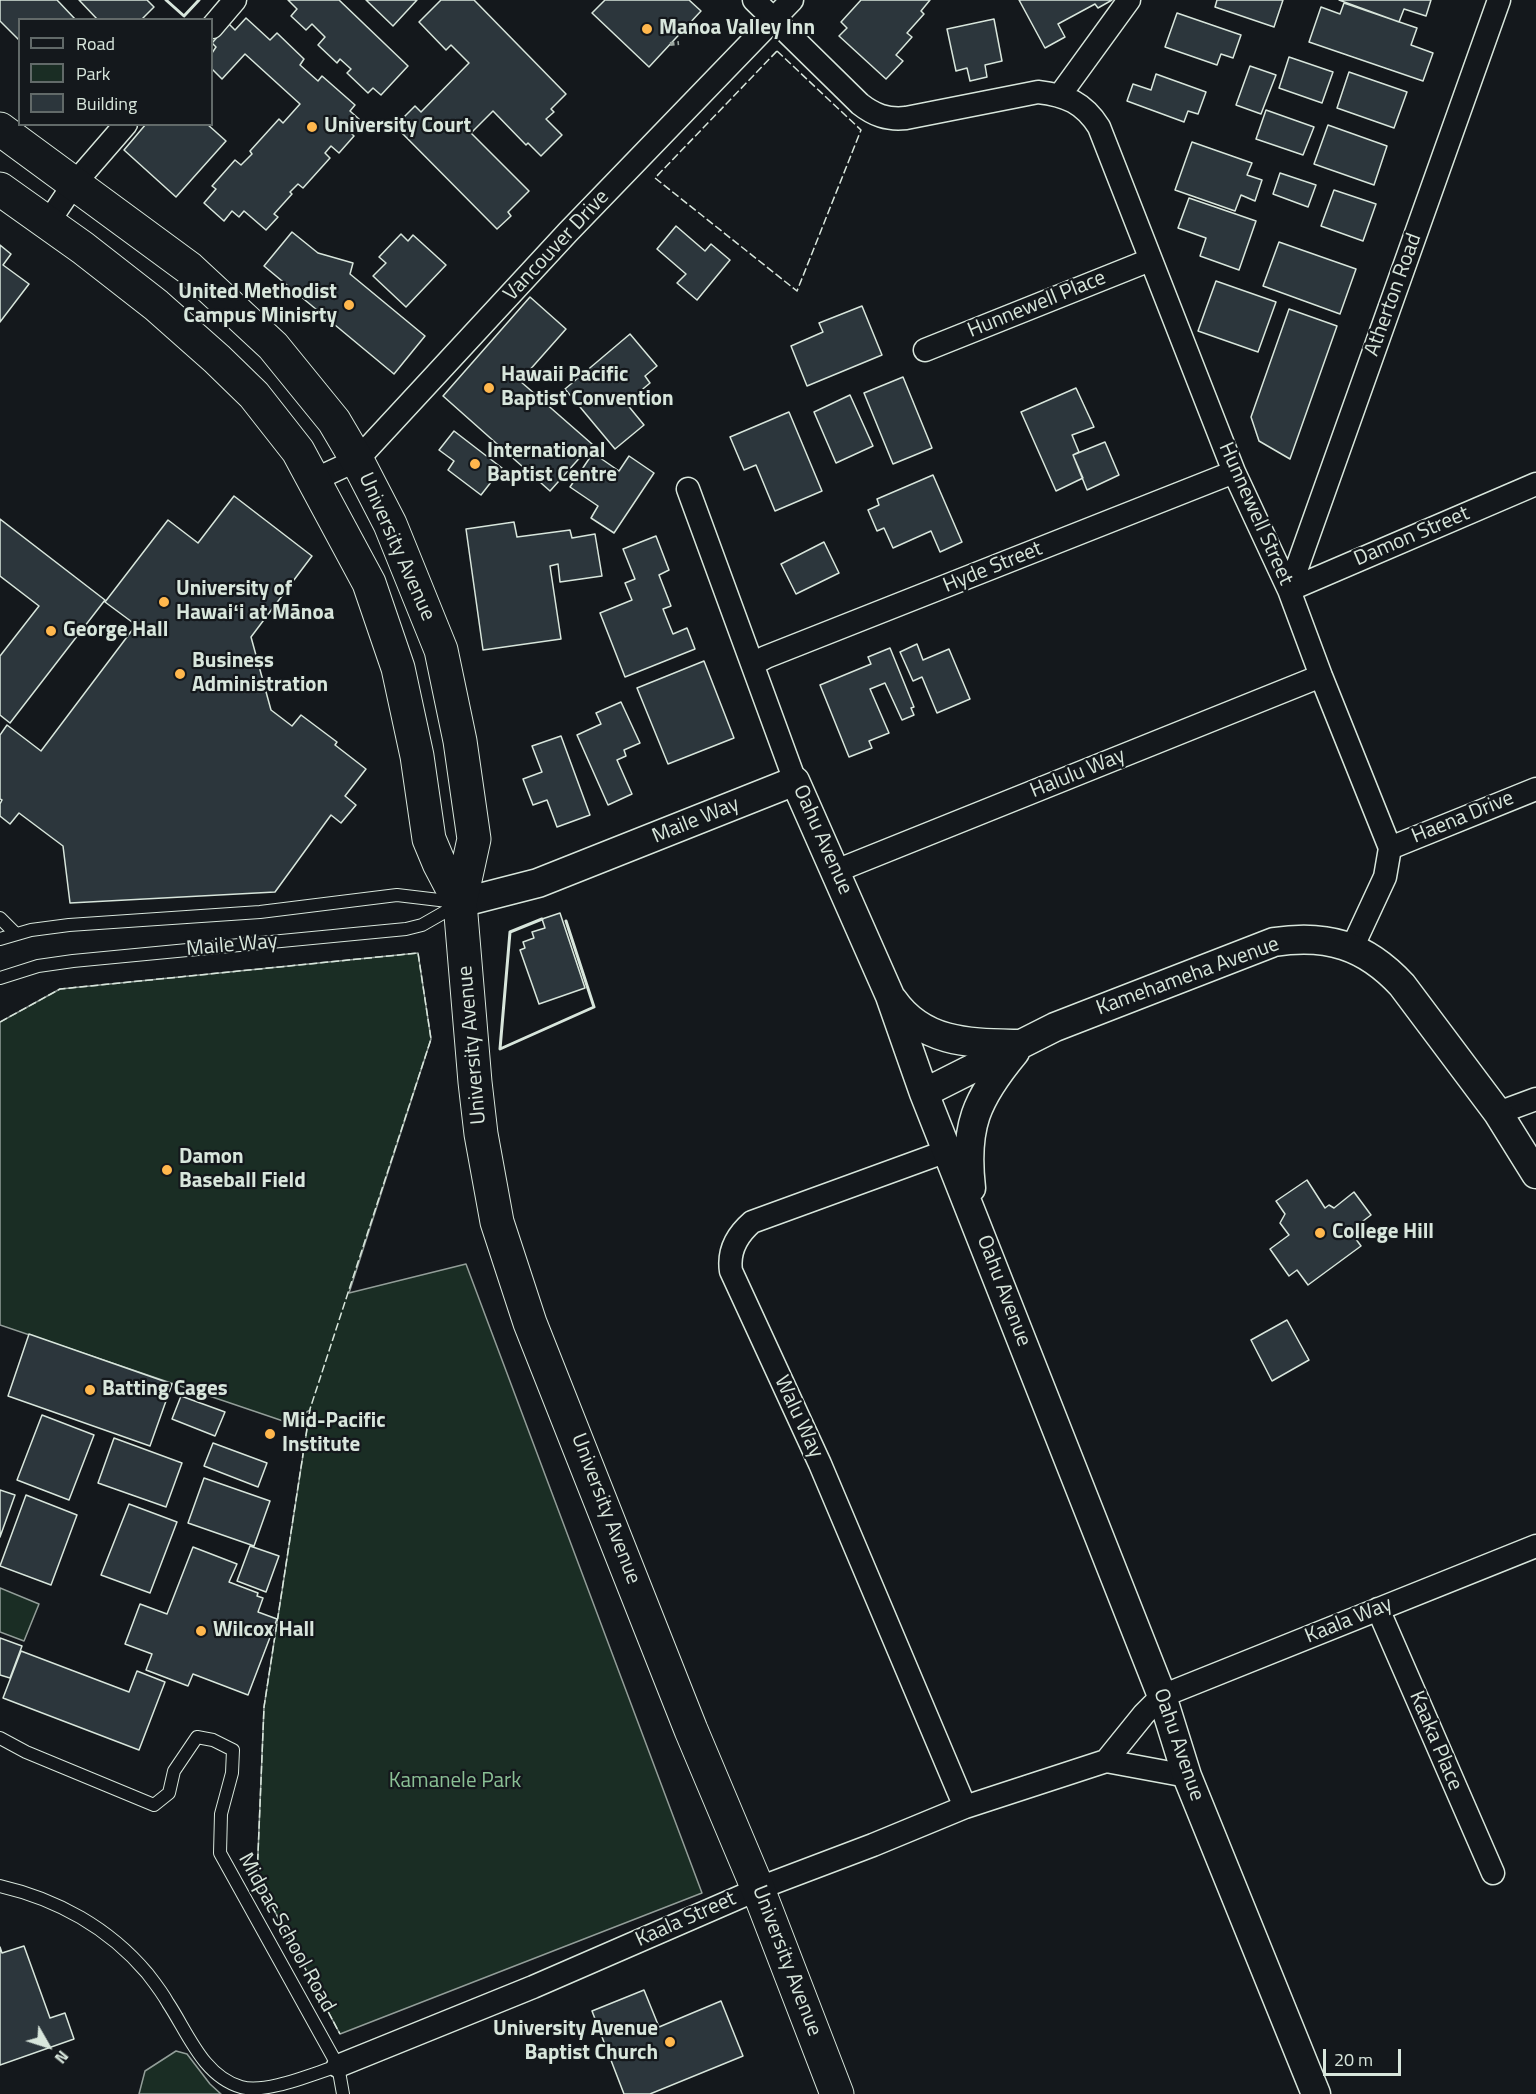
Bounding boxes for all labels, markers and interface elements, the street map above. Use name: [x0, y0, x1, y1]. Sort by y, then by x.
place label: Manoa Valley Inn: [659, 16, 815, 42]
legend: [18, 18, 213, 126]
marker: Manoa Valley Inn: [640, 22, 654, 36]
text: Road: [76, 30, 115, 57]
text: Park: [76, 60, 110, 87]
text: Building: [76, 90, 137, 117]
place label: University Court: [324, 114, 471, 140]
marker: University Court: [305, 120, 319, 134]
street label: Vancouver Drive: [499, 185, 615, 307]
street label: Atherton Road: [1360, 230, 1428, 360]
street label: Hunnewell Place: [964, 266, 1110, 344]
place label: United Methodist Campus Minisrty: [178, 280, 337, 330]
marker: United Methodist Campus Minisrty: [342, 298, 356, 312]
place label: Hawaii Pacific Baptist Convention: [501, 363, 674, 413]
marker: Hawaii Pacific Baptist Convention: [482, 381, 496, 395]
place label: International Baptist Centre: [487, 439, 617, 489]
street label: Hunnewell Street: [1212, 439, 1298, 589]
marker: International Baptist Centre: [468, 457, 482, 471]
street label: University Avenue: [352, 469, 440, 625]
street label: Damon Street: [1351, 501, 1473, 573]
street label: Hyde Street: [940, 537, 1046, 599]
place label: University of Hawaiʻi at Mānoa: [176, 577, 334, 627]
marker: University of Hawaiʻi at Mānoa: [157, 595, 171, 609]
place label: George Hall: [63, 618, 168, 644]
marker: George Hall: [44, 624, 58, 638]
place label: Business Administration: [192, 649, 328, 699]
marker: Business Administration: [173, 667, 187, 681]
street label: Halulu Way: [1027, 744, 1129, 804]
street label: Oahu Avenue: [787, 781, 857, 899]
street label: Haena Drive: [1408, 786, 1518, 850]
street label: Maile Way: [649, 792, 743, 850]
street label: Maile Way: [185, 929, 279, 963]
street label: Kamehameha Avenue: [1093, 932, 1283, 1022]
street label: University Avenue: [454, 965, 492, 1125]
place label: Damon Baseball Field: [179, 1145, 306, 1195]
marker: Damon Baseball Field: [160, 1163, 174, 1177]
place label: College Hill: [1332, 1220, 1434, 1246]
marker: College Hill: [1313, 1226, 1327, 1240]
street label: Oahu Avenue: [970, 1232, 1036, 1350]
street label: Walu Way: [768, 1372, 828, 1462]
place label: Batting Cages: [102, 1377, 228, 1403]
marker: Batting Cages: [83, 1383, 97, 1397]
place label: Mid-Pacific Institute: [282, 1409, 386, 1459]
marker: Mid-Pacific Institute: [263, 1427, 277, 1441]
street label: University Avenue: [565, 1430, 645, 1588]
street label: Kaala Way: [1302, 1592, 1396, 1650]
place label: Wilcox Hall: [213, 1618, 315, 1644]
marker: Wilcox Hall: [194, 1624, 208, 1638]
street label: Oahu Avenue: [1147, 1686, 1209, 1804]
street label: Kaaka Place: [1403, 1687, 1467, 1795]
park label: Kamanele Park: [389, 1769, 521, 1795]
street label: Midpac School Road: [232, 1849, 340, 2017]
street label: University Avenue: [746, 1882, 826, 2040]
street label: Kaala Street: [632, 1887, 740, 1953]
north arrow: [18, 2016, 78, 2076]
place label: University Avenue Baptist Church: [493, 2017, 658, 2067]
marker: University Avenue Baptist Church: [663, 2035, 677, 2049]
scale bar: [1326, 2037, 1404, 2075]
text: N: [49, 2045, 75, 2069]
text: 20 m: [1334, 2046, 1373, 2073]

